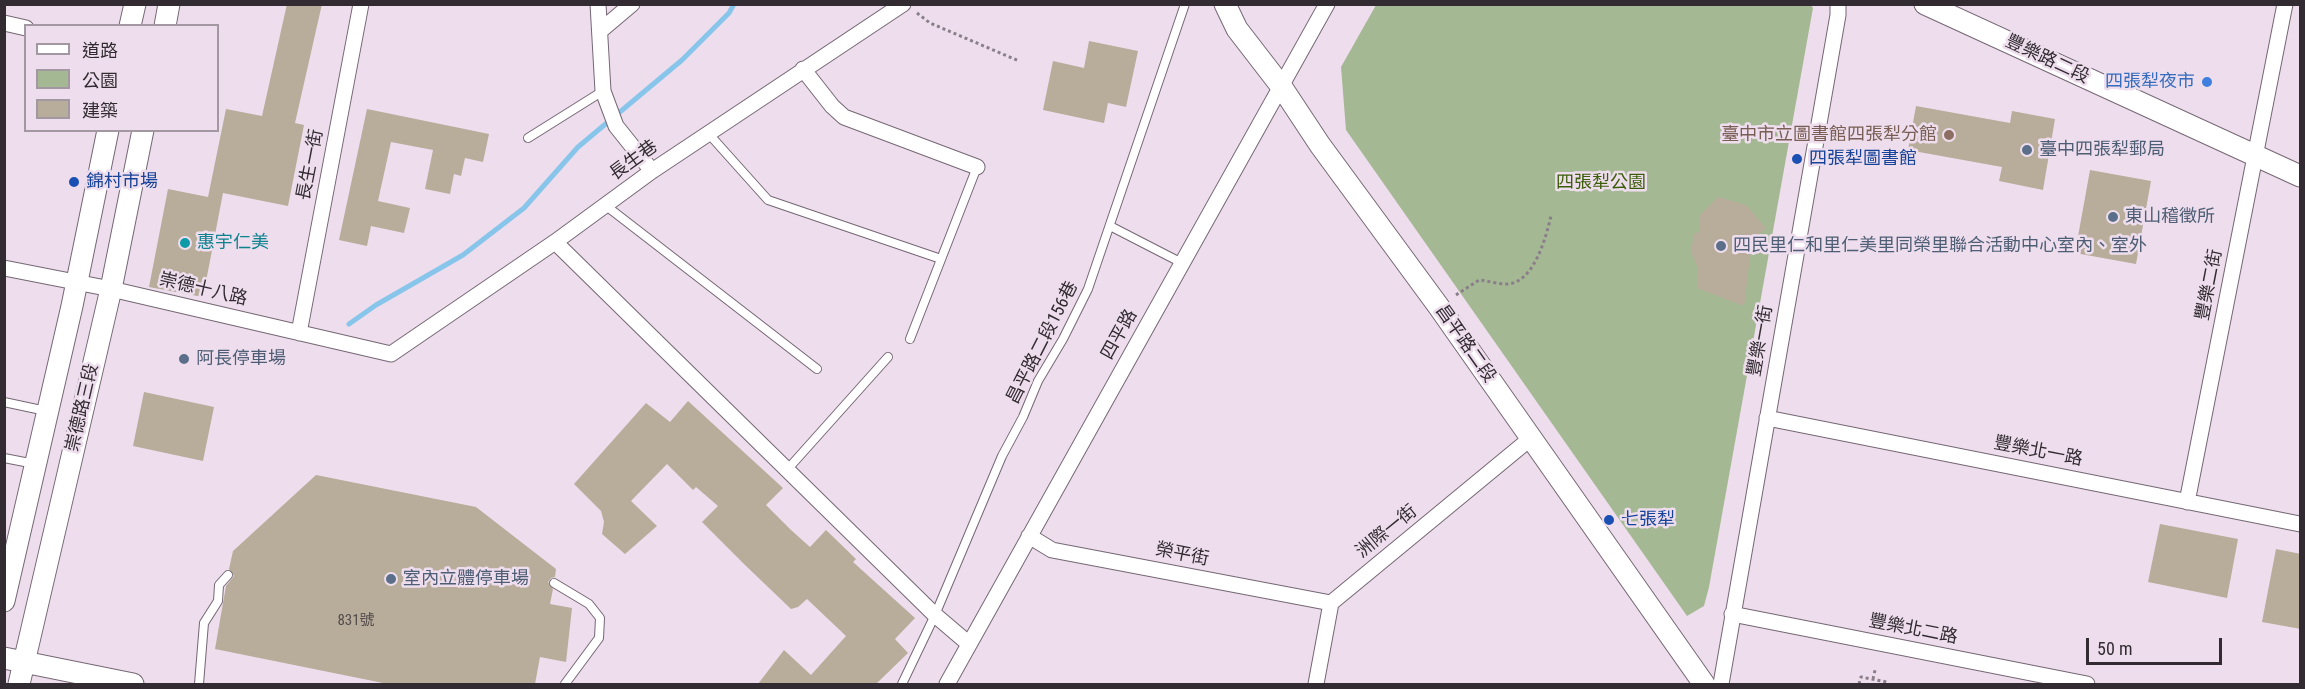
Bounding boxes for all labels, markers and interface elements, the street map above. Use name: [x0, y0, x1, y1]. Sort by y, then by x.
legend: [24, 24, 219, 132]
street label: 豐樂路二段: [2002, 31, 2092, 89]
text: 道路: [82, 40, 118, 61]
text: 公園: [82, 70, 118, 91]
place label: 四張犁夜市: [2105, 71, 2195, 93]
marker: 四張犁夜市: [2200, 75, 2214, 89]
text: 建築: [82, 100, 118, 121]
place label: 臺中市立圖書館四張犁分館: [1721, 124, 1937, 146]
street label: 長生一街: [294, 128, 328, 202]
marker: 臺中市立圖書館四張犁分館: [1942, 128, 1956, 142]
street label: 長生巷: [606, 136, 662, 186]
place label: 臺中四張犁郵局: [2039, 139, 2165, 161]
marker: 臺中四張犁郵局: [2020, 143, 2034, 157]
place label: 四張犁圖書館: [1809, 148, 1917, 170]
marker: 四張犁圖書館: [1790, 152, 1804, 166]
place label: 錦村市場: [86, 171, 158, 193]
park label: 四張犁公園: [1556, 172, 1646, 194]
marker: 錦村市場: [67, 175, 81, 189]
place label: 東山稽徵所: [2125, 206, 2215, 228]
marker: 東山稽徵所: [2106, 210, 2120, 224]
place label: 惠宇仁美: [197, 232, 269, 254]
place label: 四民里仁和里仁美里同榮里聯合活動中心室內、室外: [1733, 235, 2147, 257]
marker: 惠宇仁美: [178, 236, 192, 250]
marker: 四民里仁和里仁美里同榮里聯合活動中心室內、室外: [1714, 239, 1728, 253]
street label: 豐樂二街: [2193, 248, 2227, 322]
street label: 崇德十八路: [157, 269, 249, 311]
street label: 昌平路二段156巷: [1003, 278, 1083, 408]
street label: 昌平路二段: [1430, 301, 1500, 387]
street label: 豐樂一街: [1744, 304, 1778, 378]
street label: 四平路: [1097, 306, 1143, 364]
place label: 阿長停車場: [196, 348, 286, 370]
marker: 阿長停車場: [177, 352, 191, 366]
street label: 崇德路三段: [62, 362, 104, 454]
street label: 豐樂北一路: [1992, 433, 2084, 471]
street label: 洲際一街: [1352, 501, 1422, 563]
place label: 七張犁: [1621, 509, 1675, 531]
marker: 七張犁: [1602, 513, 1616, 527]
street label: 榮平街: [1153, 539, 1211, 571]
place label: 室內立體停車場: [403, 568, 529, 590]
marker: 室內立體停車場: [384, 572, 398, 586]
street label: 豐樂北二路: [1867, 611, 1959, 649]
house number: 831號: [337, 612, 375, 630]
scale bar: [2089, 626, 2226, 664]
text: 50 m: [2097, 638, 2132, 659]

